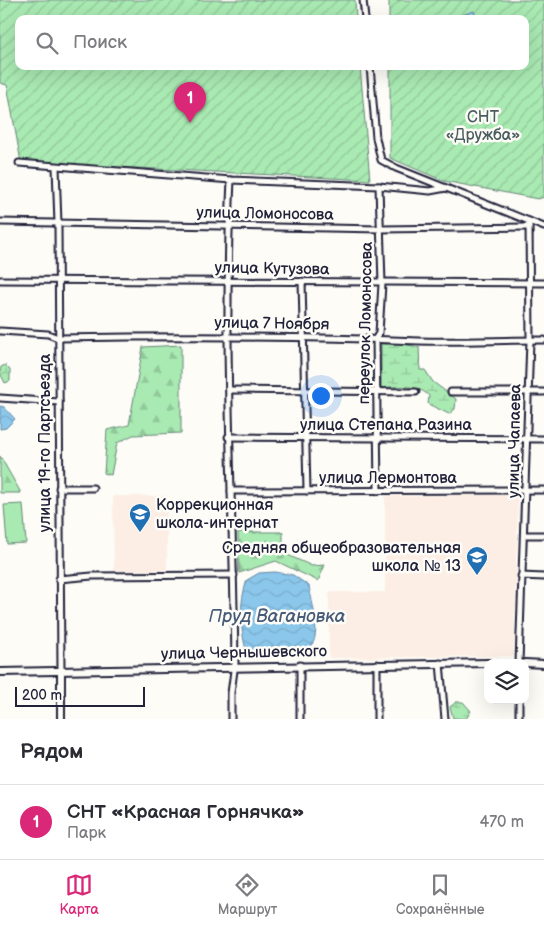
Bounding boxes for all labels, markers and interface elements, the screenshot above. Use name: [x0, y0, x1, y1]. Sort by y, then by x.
search box: [15, 15, 529, 70]
icon: search: [33, 29, 61, 57]
text: Поиск: [73, 31, 127, 54]
pin: 1: [174, 82, 206, 123]
park label: СНТ «Дружба»: [446, 108, 520, 145]
street label: улица Ломоносова: [196, 203, 334, 225]
street label: переулок Ломоносова: [355, 241, 377, 404]
street label: улица Кутузова: [214, 258, 330, 280]
street label: улица 7 Ноября: [214, 313, 330, 335]
street label: улица 19-го Партсъезда: [36, 353, 55, 532]
your location: [308, 383, 334, 409]
street label: улица Чапаева: [505, 383, 526, 498]
street label: улица Степана Разина: [300, 416, 473, 435]
street label: улица Лермонтова: [319, 469, 458, 488]
place label: Коррекционная школа-интернат: [156, 496, 279, 533]
school or university icon: Коррекционная школа-интернат: [128, 502, 152, 533]
place label: Средняя общеобразовательная школа № 13: [222, 539, 461, 576]
school or university icon: Средняя общеобразовательная школа № 13: [465, 545, 489, 576]
water label: Пруд Вагановка: [209, 606, 345, 627]
street label: улица Чернышевского: [161, 642, 327, 664]
map controls: [484, 659, 529, 704]
button: layers: [484, 659, 529, 704]
scale bar: [15, 684, 145, 707]
text: 200 m: [22, 687, 62, 704]
text: Рядом: [20, 739, 83, 764]
text: СНТ «Красная Горнячка»: [67, 801, 304, 824]
text: 1: [33, 813, 39, 832]
text: 470 m: [479, 813, 524, 832]
text: Парк: [67, 824, 106, 843]
tab: Карта: [59, 871, 99, 918]
tab: Маршрут: [218, 871, 277, 918]
tab: Сохранённые: [396, 871, 485, 918]

